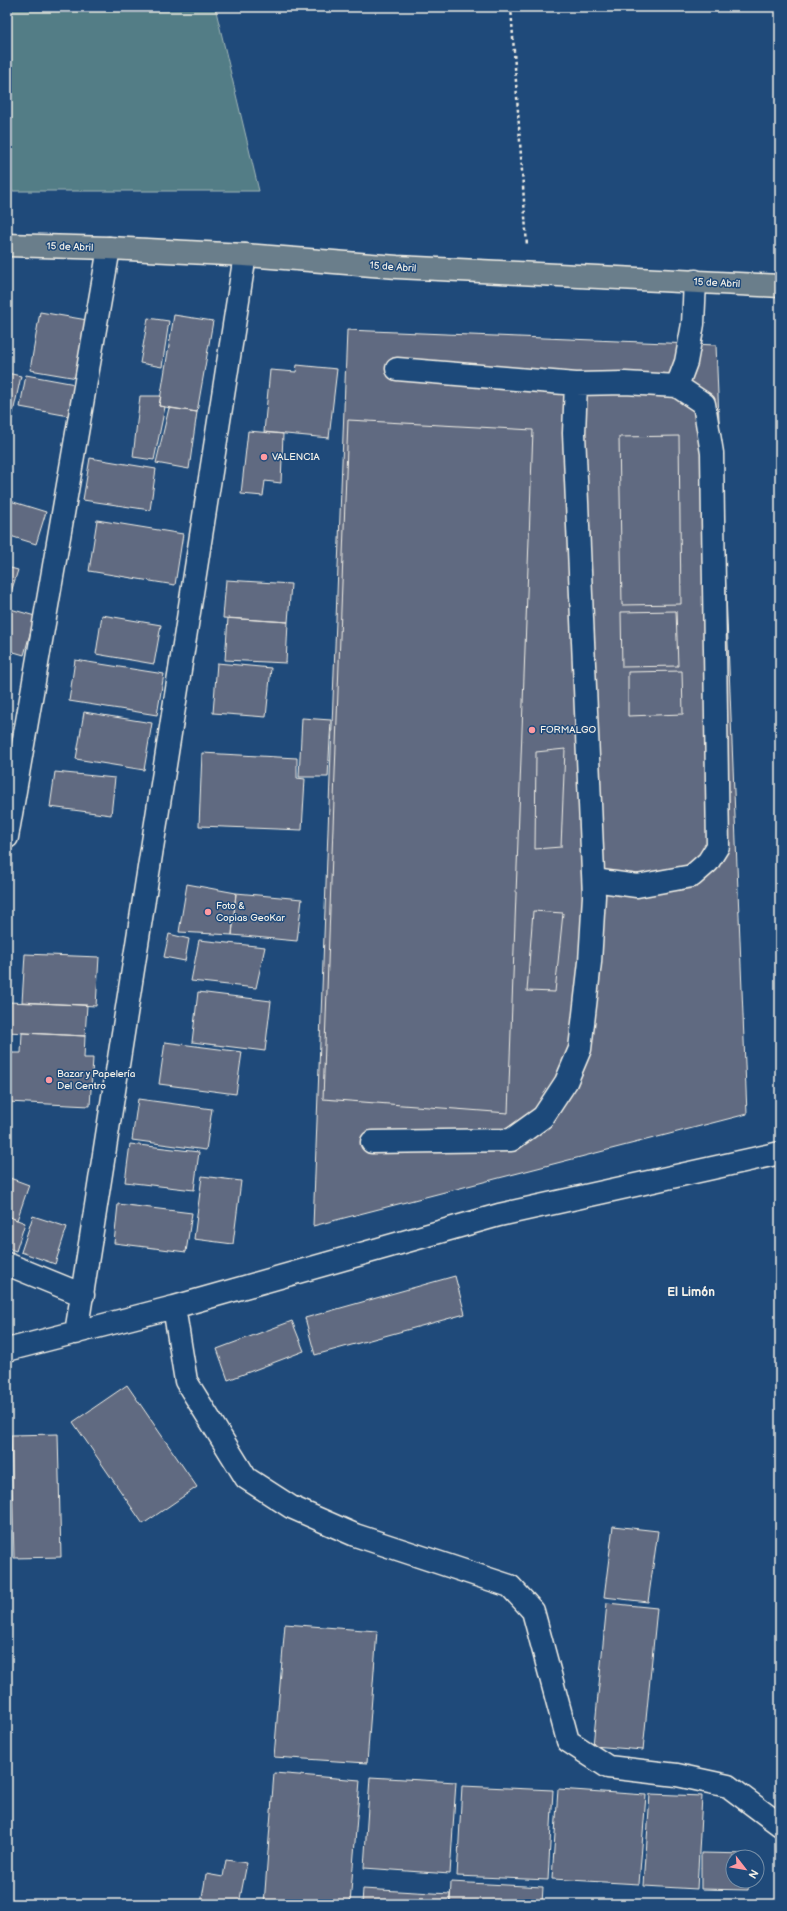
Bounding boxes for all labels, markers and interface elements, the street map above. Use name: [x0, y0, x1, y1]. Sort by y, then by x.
street label: 15 de Abril: [47, 240, 93, 254]
street label: 15 de Abril: [369, 259, 417, 275]
street label: 15 de Abril: [693, 276, 741, 290]
place label: VALENCIA: [272, 451, 321, 463]
marker: VALENCIA: [259, 452, 269, 462]
place label: FORMALGO: [540, 724, 596, 736]
marker: FORMALGO: [527, 725, 537, 735]
place label: Foto & Copias GeoKar: [216, 900, 285, 924]
marker: Foto & Copias GeoKar: [203, 907, 213, 917]
place label: Bazar y Papelería Del Centro: [57, 1068, 136, 1092]
marker: Bazar y Papelería Del Centro: [44, 1075, 54, 1085]
district label: El Limón: [667, 1285, 715, 1300]
north arrow: [725, 1849, 765, 1889]
text: N: [745, 1867, 761, 1881]

